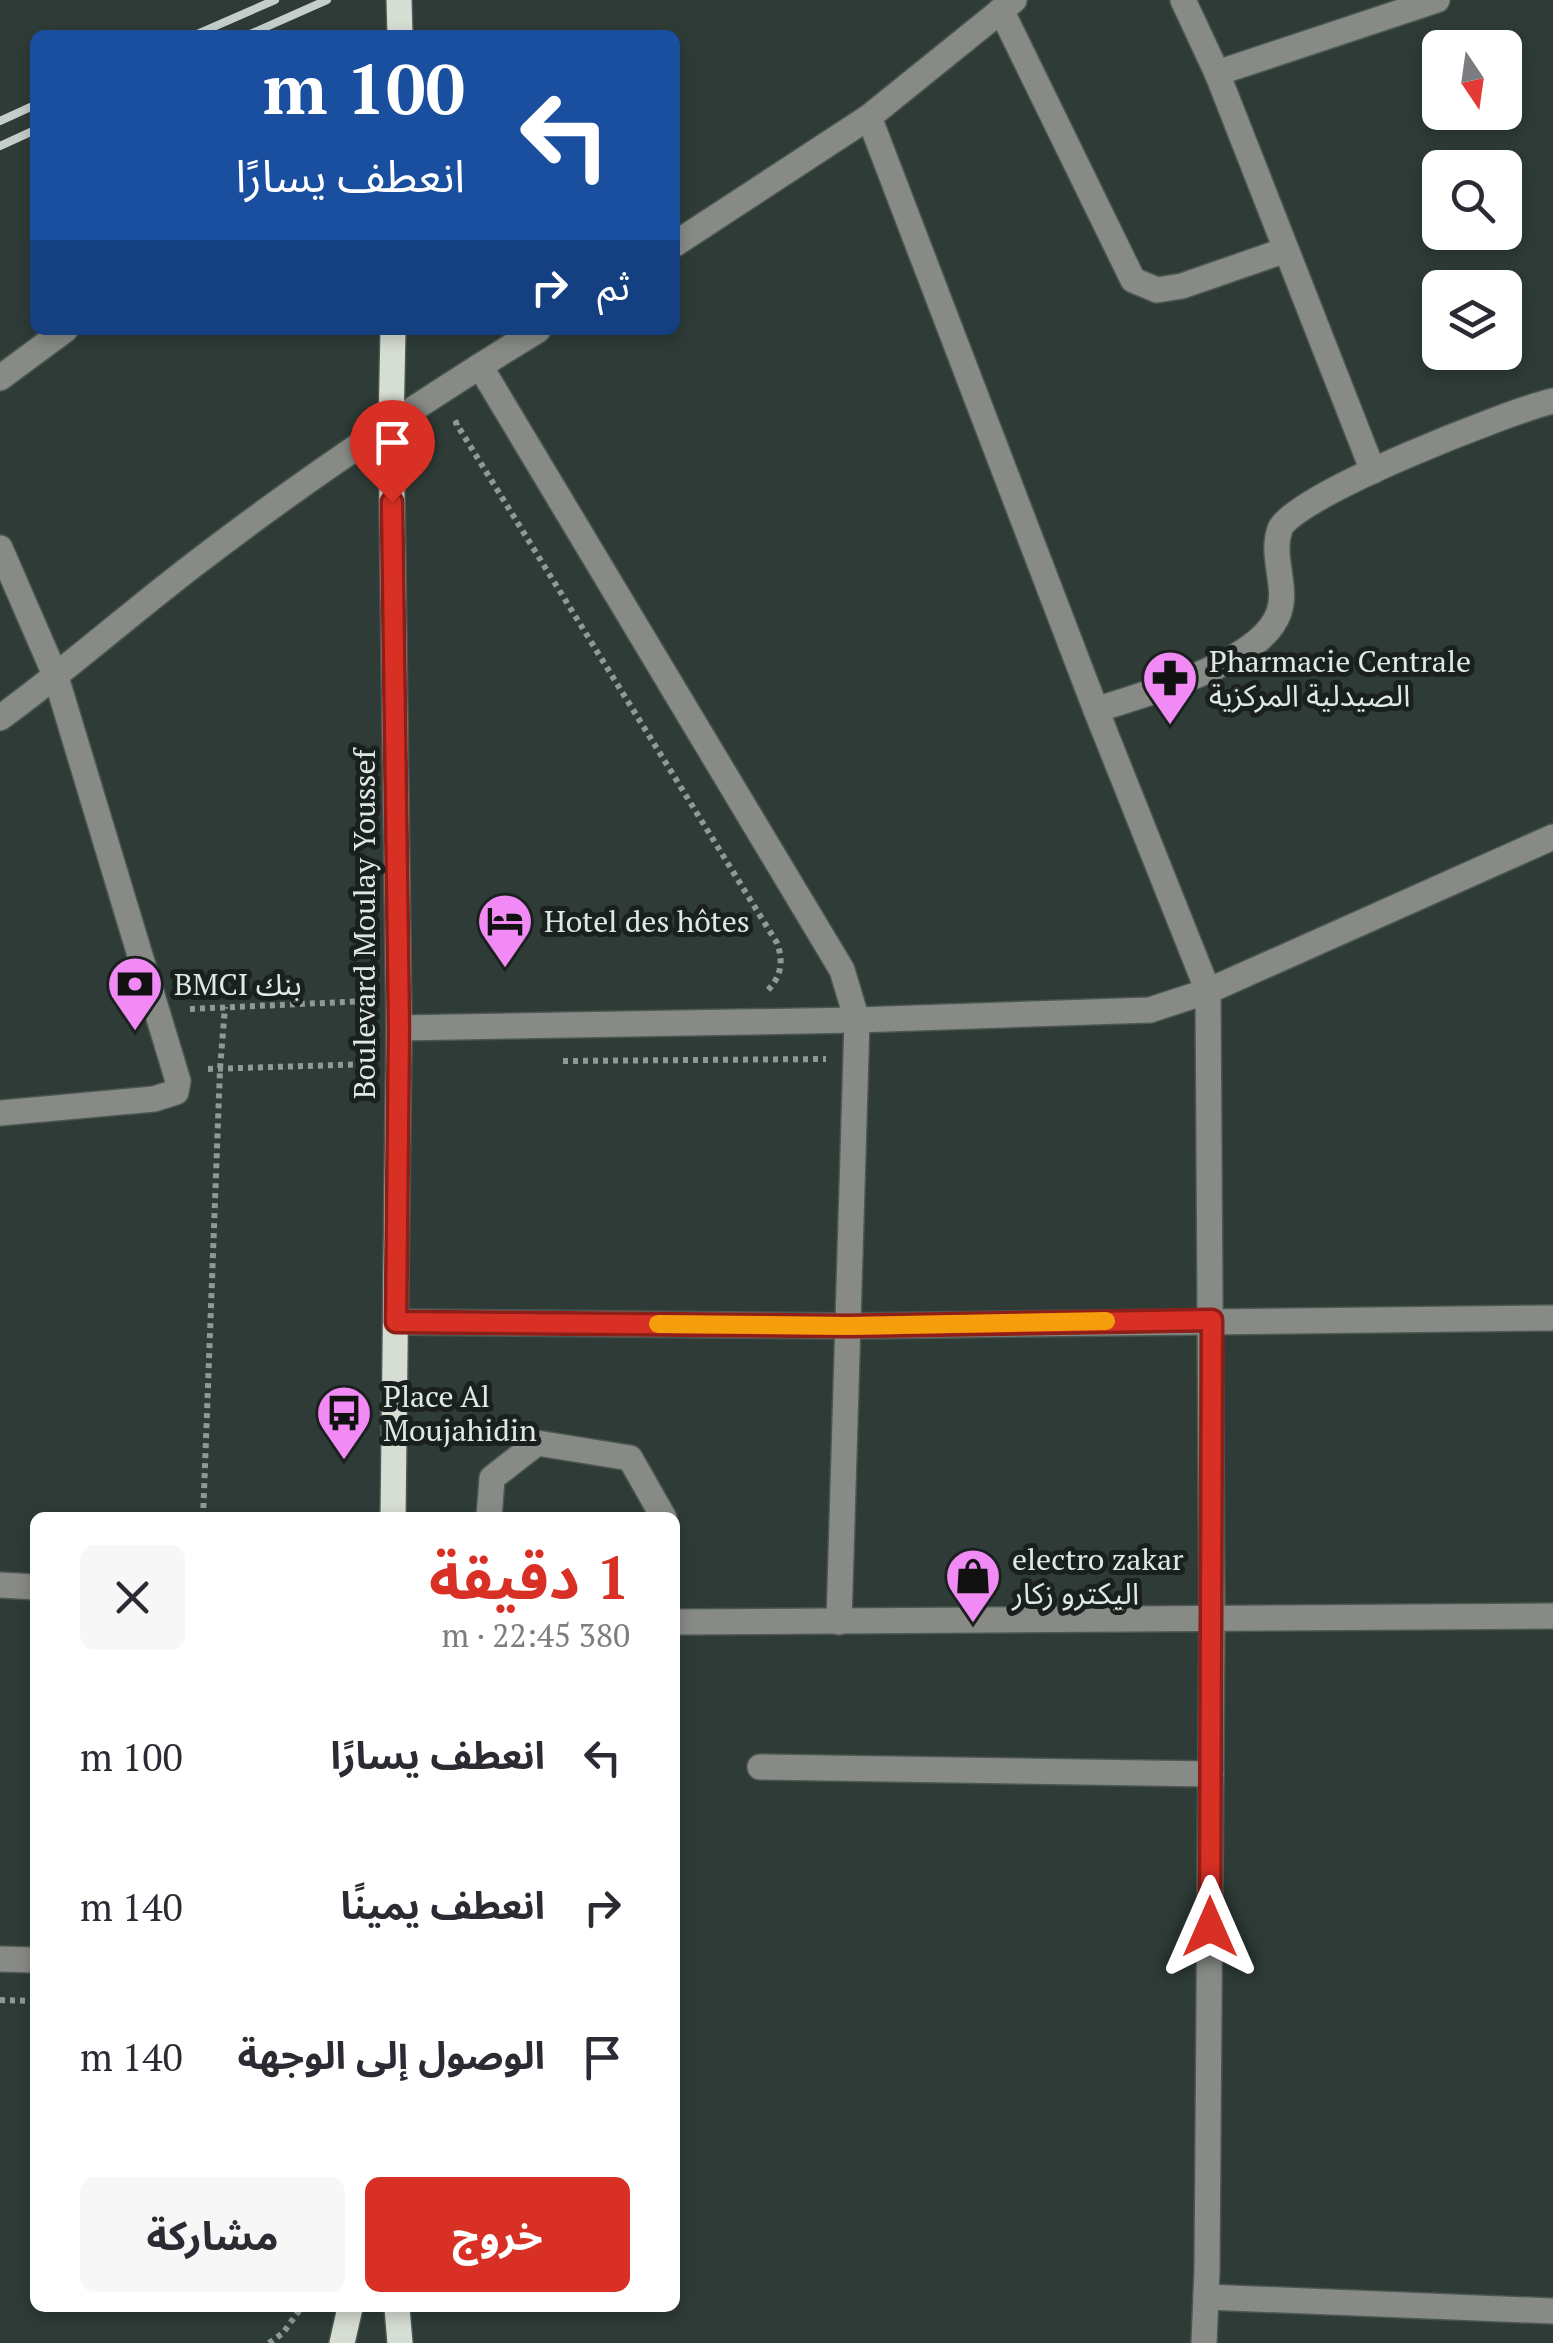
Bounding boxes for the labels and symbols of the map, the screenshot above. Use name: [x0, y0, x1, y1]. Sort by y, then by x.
north arrow: [1422, 30, 1522, 130]
pin: [350, 400, 435, 503]
place label: Pharmacie Centrale الصيدلية المركزية: [1209, 641, 1471, 715]
pharmacy icon: Pharmacie Centrale الصيدلية المركزية: [1140, 648, 1200, 727]
street label: Boulevard Moulay Youssef: [344, 747, 384, 1099]
hotel icon: Hotel des hôtes: [475, 891, 535, 970]
place label: Hotel des hôtes: [544, 901, 750, 941]
bank icon: BMCI بنك: [105, 954, 165, 1033]
place label: BMCI بنك: [174, 964, 302, 1004]
place label: Place Al Moujahidin: [383, 1376, 537, 1450]
bus stop icon: Place Al Moujahidin: [314, 1383, 374, 1462]
place label: electro zakar اليكترو زكار: [1011, 1539, 1184, 1613]
shop icon: electro zakar اليكترو زكار: [943, 1546, 1003, 1625]
position arrow: [1158, 1875, 1262, 1979]

